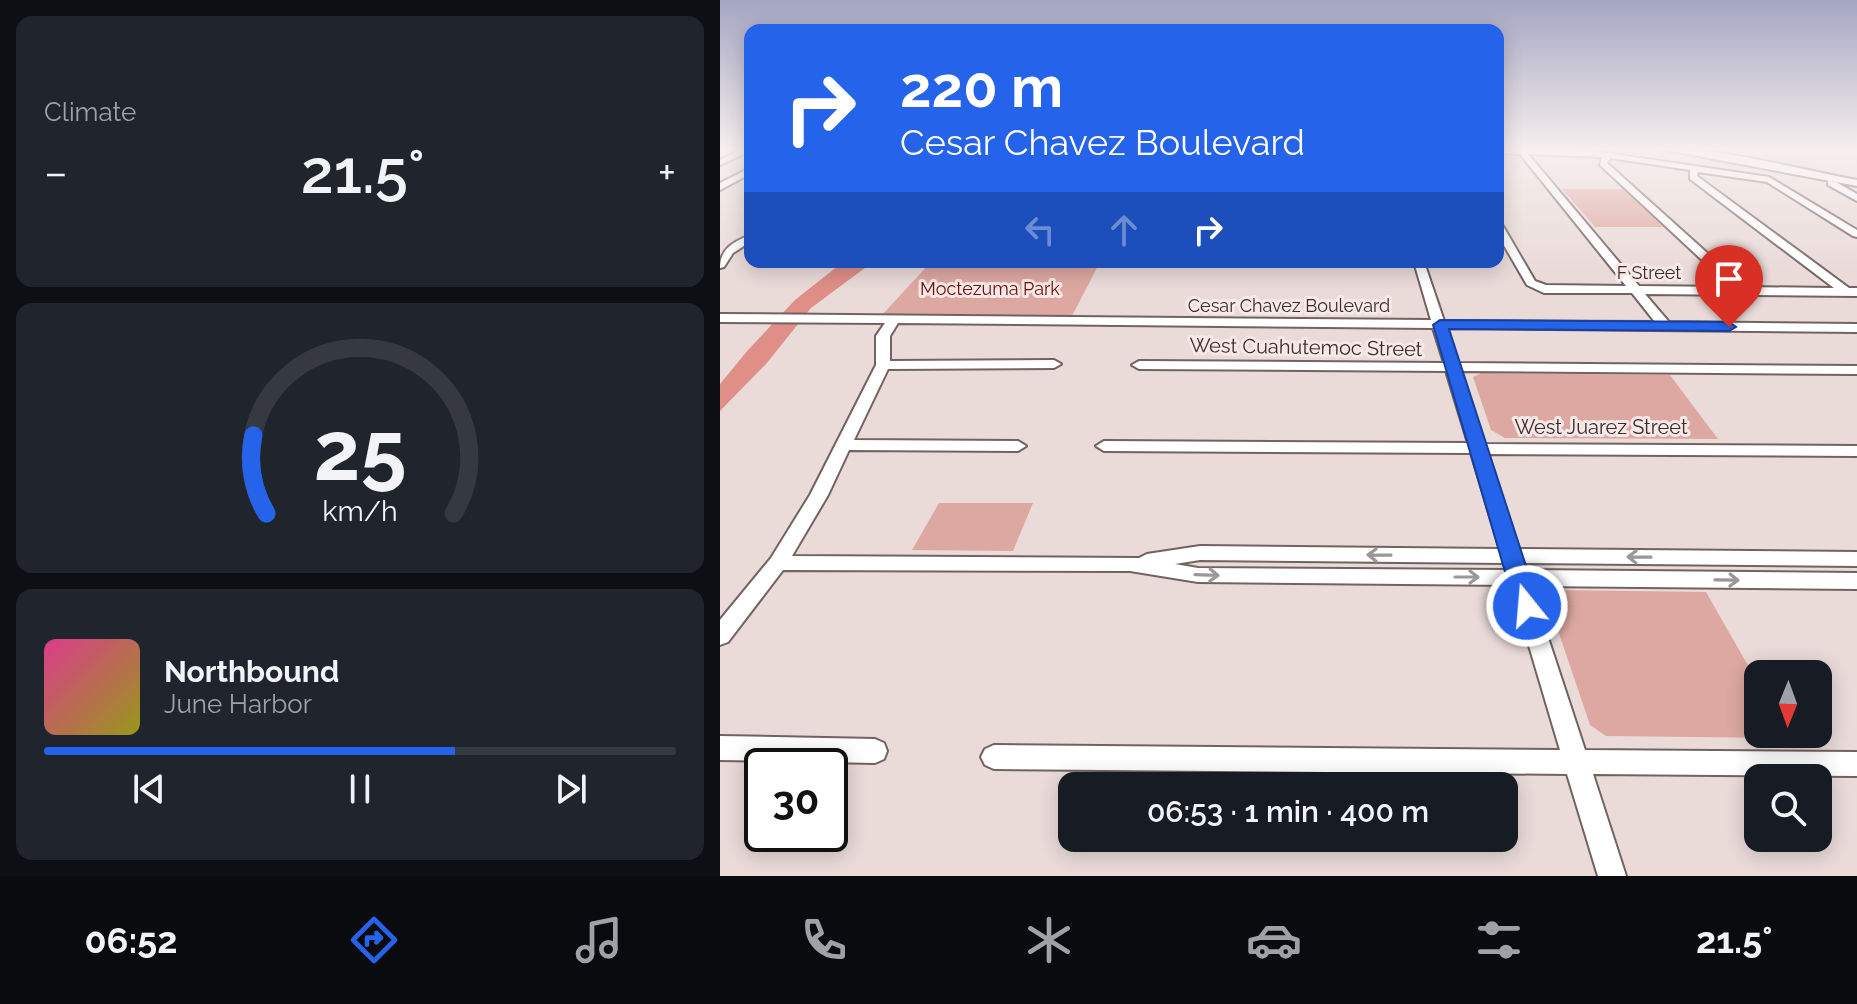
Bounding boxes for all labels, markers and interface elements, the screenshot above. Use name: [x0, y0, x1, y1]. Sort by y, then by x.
text: 220 m: [900, 54, 1063, 120]
icon: right: [768, 56, 872, 160]
text: Climate: [44, 97, 136, 127]
text: Cesar Chavez Boulevard: [900, 121, 1305, 163]
text: 21.5°: [301, 137, 425, 207]
text: −: [44, 147, 68, 198]
text: +: [658, 147, 676, 198]
icon: left: [1018, 208, 1062, 252]
icon: ahead: [1102, 208, 1146, 252]
icon: right: [1186, 208, 1230, 252]
pin: [1695, 245, 1763, 327]
icon: arrive: [1707, 257, 1751, 301]
street label: F Street: [1617, 262, 1681, 283]
park label: Moctezuma Park: [920, 278, 1060, 299]
street label: Cesar Chavez Boulevard: [1188, 295, 1390, 316]
street label: West Cuahutemoc Street: [1189, 333, 1423, 361]
text: 25: [313, 402, 407, 499]
street label: West Juarez Street: [1514, 415, 1688, 439]
text: km/h: [322, 494, 398, 528]
one-way arrow: [1366, 547, 1393, 563]
one-way arrow: [1626, 549, 1653, 565]
position arrow: [1485, 564, 1569, 648]
one-way arrow: [1193, 567, 1220, 582]
one-way arrow: [1453, 569, 1480, 585]
one-way arrow: [1713, 572, 1740, 588]
text: Northbound: [164, 654, 339, 689]
north arrow: [1744, 660, 1832, 748]
map controls: [1744, 660, 1832, 852]
text: June Harbor: [164, 689, 312, 719]
speed limit sign: 30: [744, 748, 848, 852]
button: search: [1744, 764, 1832, 852]
icon: previous: [127, 767, 171, 811]
icon: pause: [338, 767, 382, 811]
icon: next: [549, 767, 593, 811]
text: 06:53 · 1 min · 400 m: [1147, 794, 1429, 829]
icon: directions: [346, 912, 402, 968]
icon: music: [571, 912, 627, 968]
icon: phone: [796, 912, 852, 968]
icon: climate: [1021, 912, 1077, 968]
icon: car: [1246, 912, 1302, 968]
icon: filters: [1471, 912, 1527, 968]
text: 06:52: [84, 919, 178, 961]
text: 21.5°: [1696, 919, 1772, 961]

